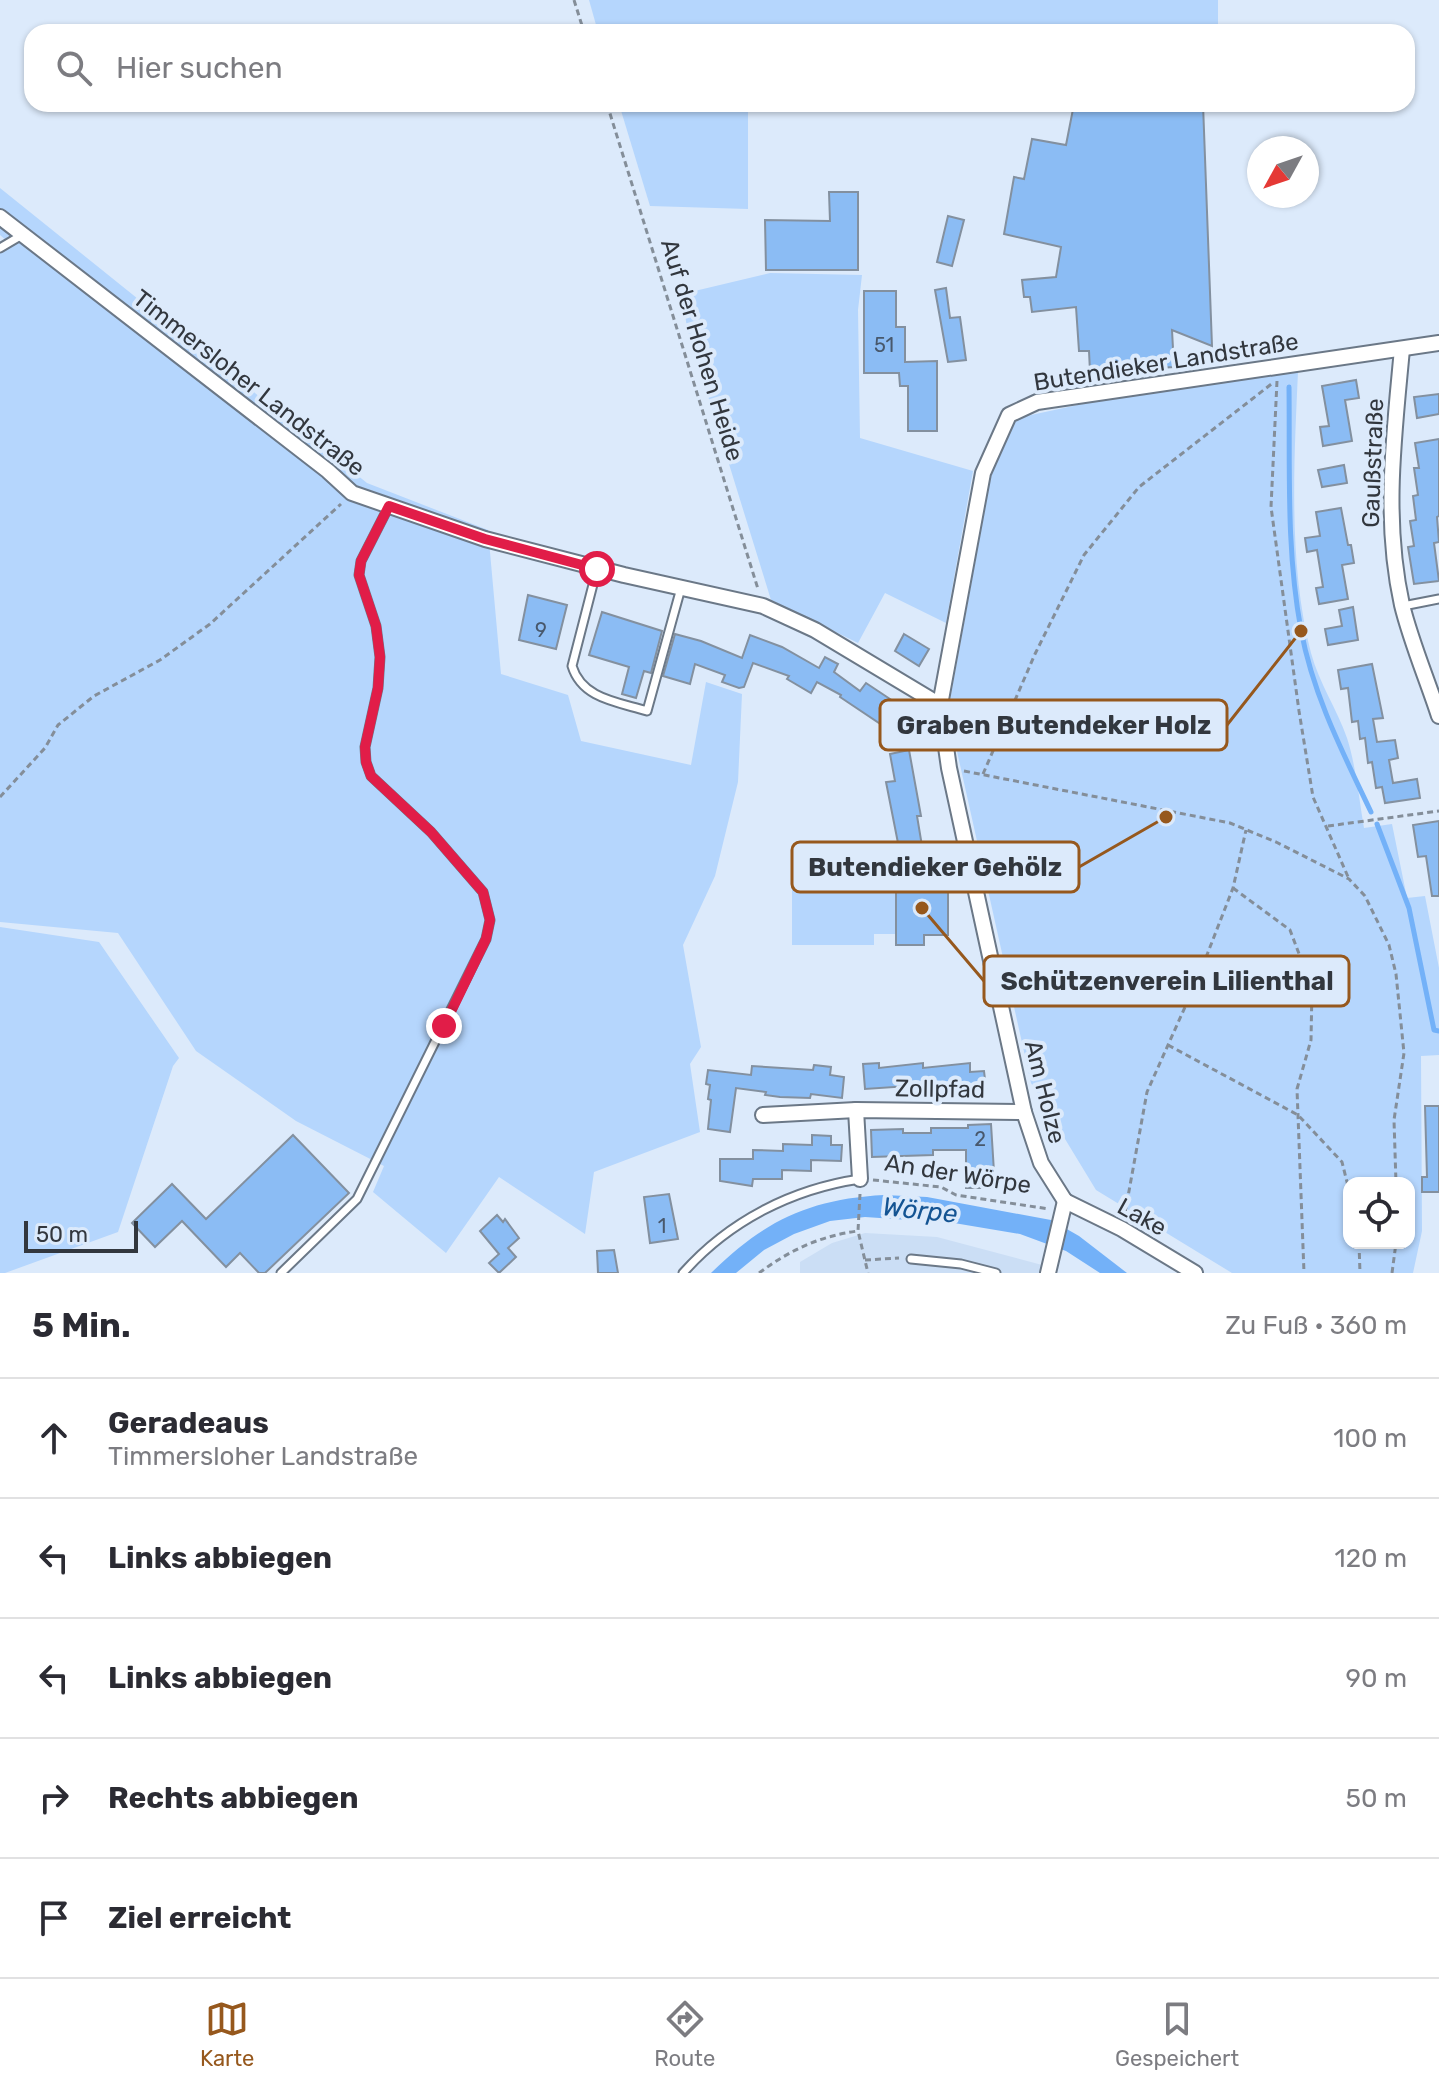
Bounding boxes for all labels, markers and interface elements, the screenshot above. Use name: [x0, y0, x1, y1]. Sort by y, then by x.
search box: [24, 24, 1415, 112]
icon: search: [52, 46, 96, 90]
text: Hier suchen: [116, 50, 283, 86]
north arrow: [1247, 136, 1319, 208]
street label: Auf der Hohen Heide: [655, 236, 749, 464]
street label: Timmersloher Landstraße: [128, 284, 370, 482]
street label: Butendieker Landstraße: [1031, 327, 1301, 397]
house number: 51: [874, 333, 894, 357]
street label: Gaußstraße: [1357, 398, 1389, 528]
route start: [579, 551, 615, 587]
house number: 9: [535, 618, 547, 642]
callout: Graben Butendeker Holz: [880, 700, 1227, 750]
text: Graben Butendeker Holz: [897, 710, 1211, 741]
callout: Butendieker Gehölz: [792, 842, 1079, 892]
text: Butendieker Gehölz: [808, 852, 1062, 883]
callout: Schützenverein Lilienthal: [984, 956, 1349, 1006]
text: Schützenverein Lilienthal: [1000, 966, 1334, 997]
route end: [426, 1008, 462, 1044]
street label: Am Holze: [1019, 1037, 1071, 1147]
street label: Zollpfad: [895, 1074, 985, 1104]
house number: 2: [974, 1127, 986, 1151]
street label: An der Wörpe: [883, 1149, 1033, 1199]
map controls: [1343, 1177, 1415, 1249]
button: locate: [1343, 1177, 1415, 1249]
water label: Wörpe: [881, 1191, 959, 1230]
street label: Lake: [1112, 1192, 1172, 1242]
house number: 1: [658, 1214, 666, 1238]
scale bar: [24, 1217, 138, 1253]
text: 50 m: [36, 1221, 88, 1248]
text: 5 Min.: [32, 1305, 131, 1346]
text: Zu Fuß · 360 m: [1225, 1310, 1407, 1341]
text: Geradeaus: [108, 1405, 269, 1441]
icon: ahead: [32, 1416, 76, 1460]
text: 100 m: [1333, 1423, 1407, 1454]
text: Timmersloher Landstraße: [108, 1441, 418, 1472]
icon: left: [32, 1536, 76, 1580]
text: Links abbiegen: [108, 1540, 332, 1576]
text: 120 m: [1335, 1543, 1407, 1574]
icon: left: [32, 1656, 76, 1700]
text: Links abbiegen: [108, 1660, 332, 1696]
text: 90 m: [1346, 1663, 1407, 1694]
icon: right: [32, 1776, 76, 1820]
text: Rechts abbiegen: [108, 1780, 358, 1816]
text: 50 m: [1346, 1783, 1407, 1814]
icon: arrive: [32, 1896, 76, 1940]
text: Ziel erreicht: [108, 1900, 291, 1936]
tab: Karte: [200, 1997, 254, 2072]
tab: Route: [654, 1997, 715, 2072]
tab: Gespeichert: [1115, 1997, 1239, 2072]

